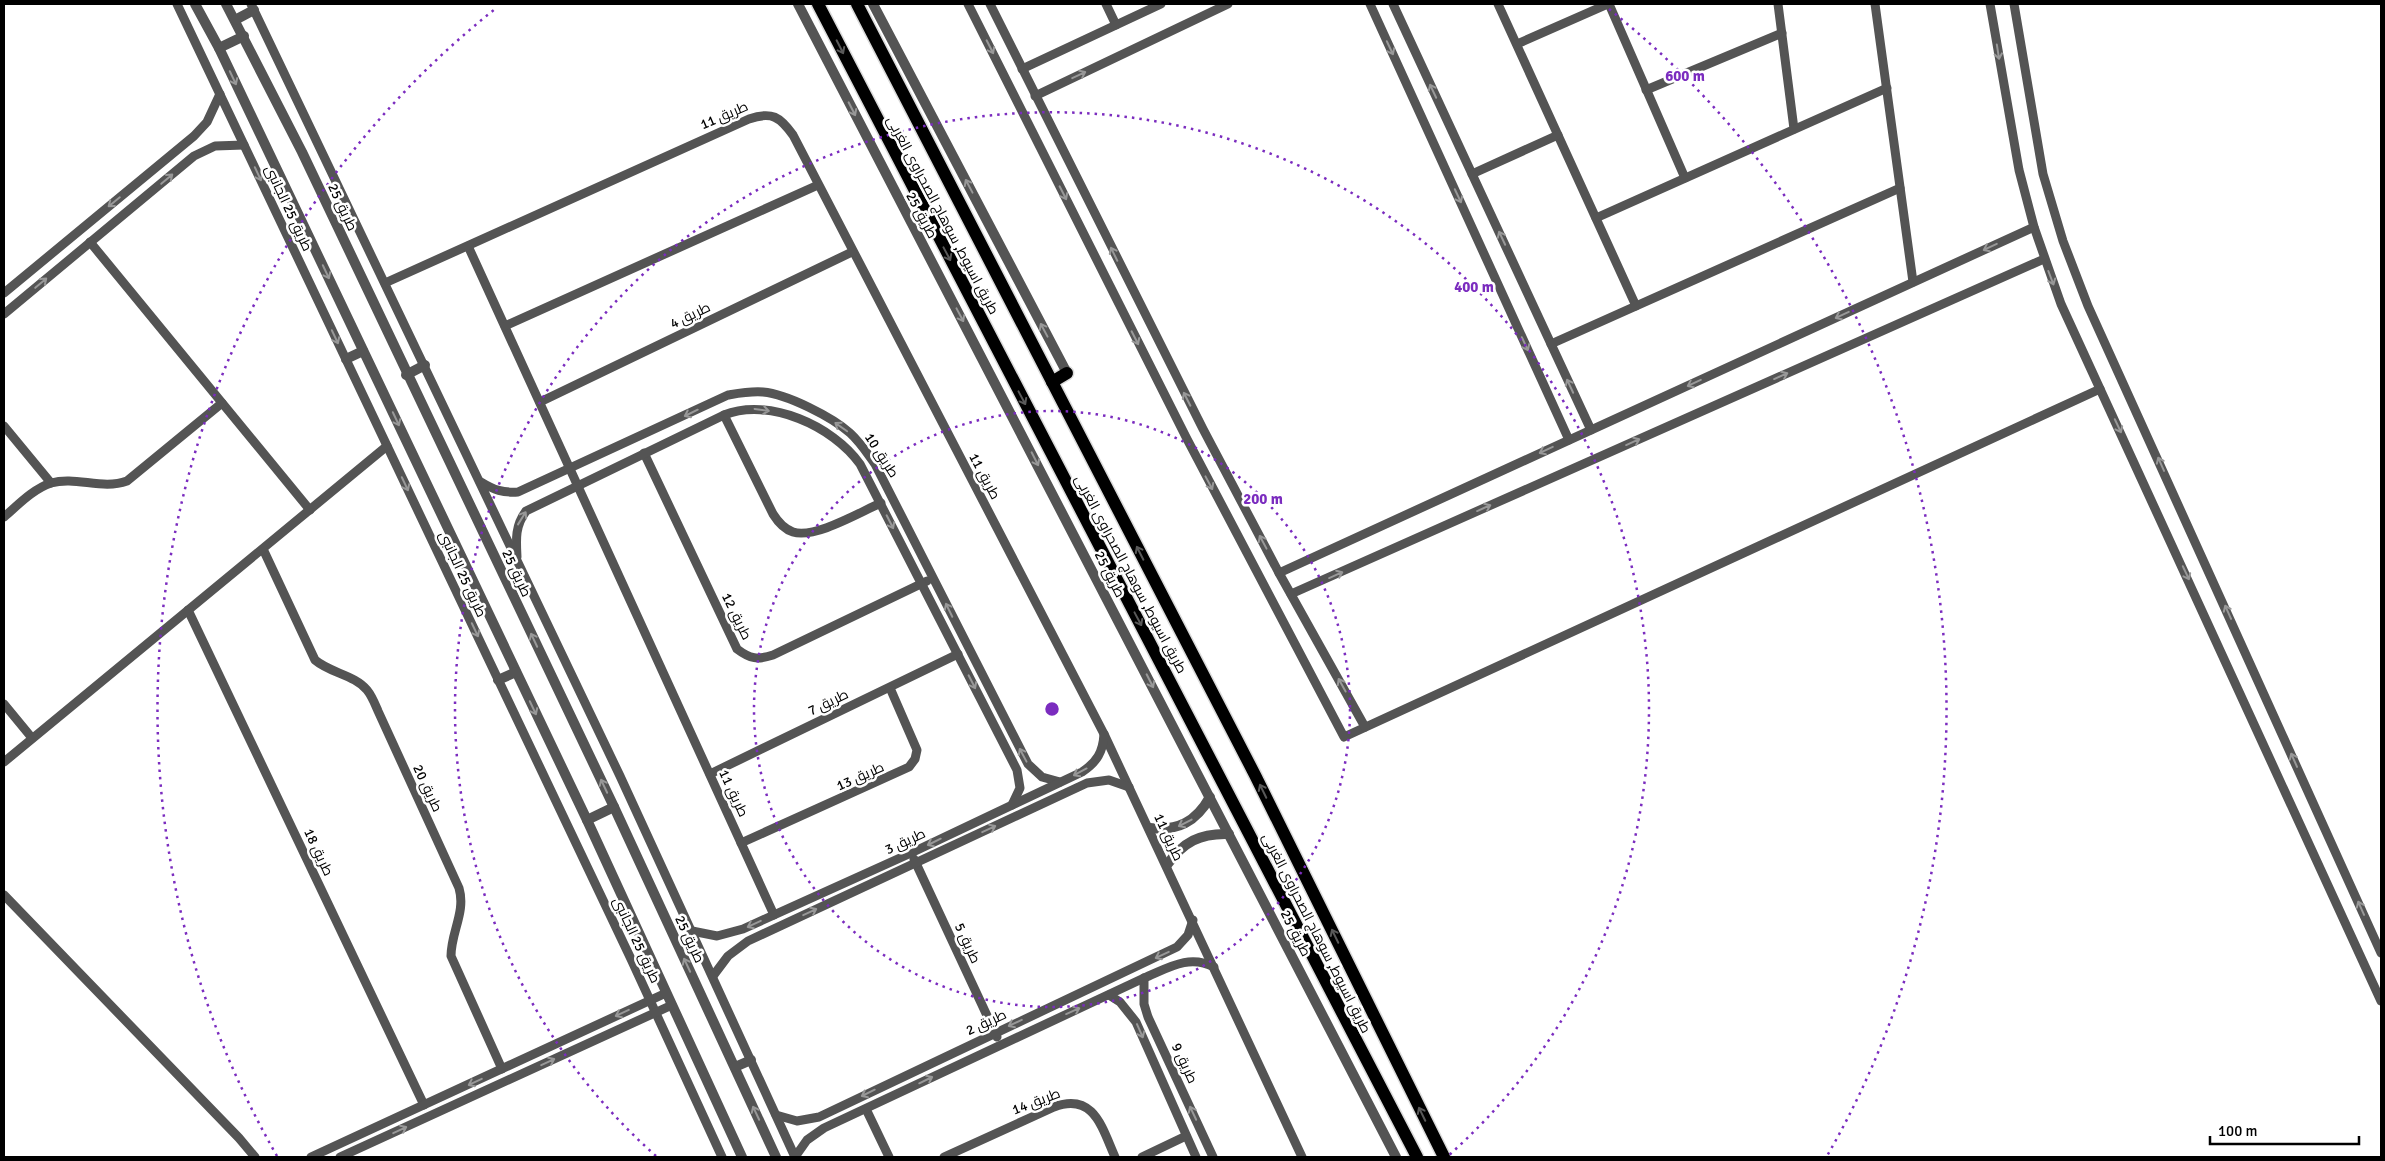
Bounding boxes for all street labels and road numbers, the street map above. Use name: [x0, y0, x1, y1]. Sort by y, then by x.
street label: طريق 11: [698, 98, 751, 133]
street label: طريق اسيوط, سوهاج الصحراوى الغربى: [883, 113, 1002, 317]
street label: طريق 25 الجانبى: [261, 163, 316, 254]
street label: طريق 25: [324, 181, 361, 234]
street label: طريق 25: [902, 189, 941, 241]
street label: طريق 4: [667, 298, 713, 332]
street label: طريق 10: [861, 430, 902, 481]
street label: طريق 11: [965, 450, 1004, 502]
street label: طريق اسيوط, سوهاج الصحراوى الغربى: [1071, 472, 1190, 676]
street label: طريق 25 الجانبى: [435, 529, 490, 620]
street label: طريق 25: [498, 547, 535, 600]
street label: طريق 25: [1091, 548, 1129, 600]
street label: طريق 12: [718, 590, 755, 643]
street label: طريق 7: [805, 685, 851, 719]
street label: طريق 13: [834, 758, 887, 794]
street label: طريق 20: [409, 762, 446, 815]
street label: طريق 11: [715, 767, 752, 820]
street label: طريق 11: [1150, 811, 1187, 864]
street label: طريق 3: [882, 825, 928, 858]
street label: طريق 18: [300, 826, 337, 879]
street label: طريق اسيوط, سوهاج الصحراوى الغربى: [1259, 830, 1375, 1036]
street label: طريق 25 الجانبى: [609, 895, 664, 986]
street label: طريق 25: [1277, 907, 1315, 959]
street label: طريق 25: [671, 913, 708, 966]
street label: طريق 5: [951, 920, 984, 966]
street label: طريق 2: [963, 1006, 1009, 1039]
street label: طريق 9: [1168, 1040, 1201, 1086]
street label: طريق 14: [1010, 1085, 1063, 1118]

